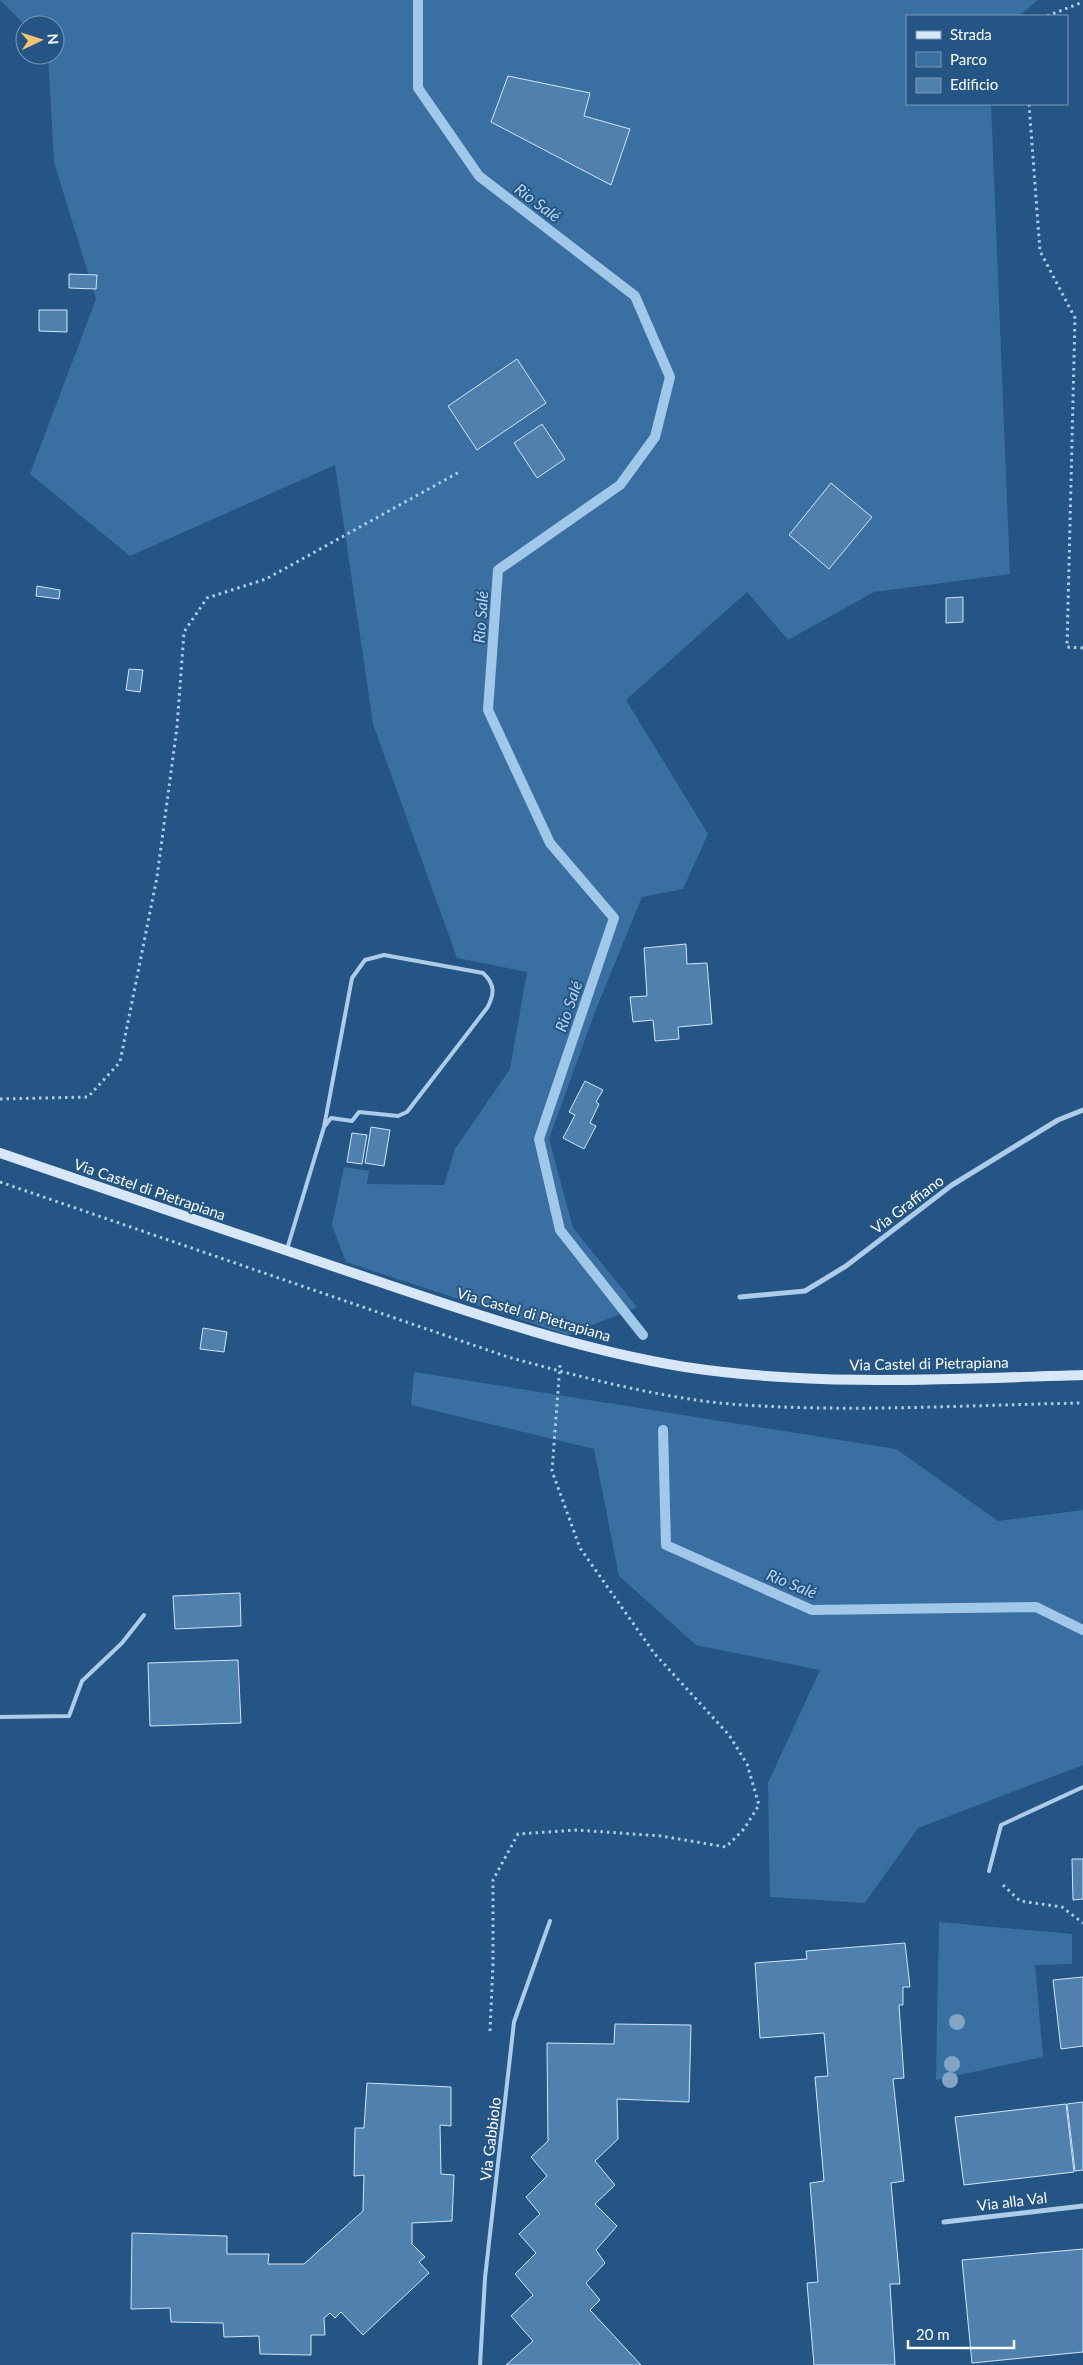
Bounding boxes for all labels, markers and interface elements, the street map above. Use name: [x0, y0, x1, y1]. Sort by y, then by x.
north arrow: [15, 15, 65, 65]
legend: [906, 15, 1068, 105]
text: Strada: [950, 25, 992, 43]
text: N: [45, 33, 62, 45]
text: Parco: [950, 50, 987, 68]
text: Edificio: [950, 75, 998, 93]
water label: Rio Salé: [511, 179, 565, 226]
water label: Rio Salé: [469, 590, 491, 644]
water label: Rio Salé: [550, 978, 586, 1034]
street label: Via Castel di Pietrapiana: [72, 1155, 228, 1223]
street label: Via Graffiano: [867, 1171, 947, 1237]
street label: Via Castel di Pietrapiana: [455, 1283, 613, 1345]
street label: Via Castel di Pietrapiana: [849, 1353, 1009, 1373]
water label: Rio Salé: [764, 1564, 820, 1602]
street label: Via Gabbiolo: [476, 2096, 504, 2182]
street label: Via alla Val: [976, 2188, 1048, 2214]
scale bar: [908, 2318, 1014, 2350]
text: 20 m: [916, 2325, 950, 2343]

